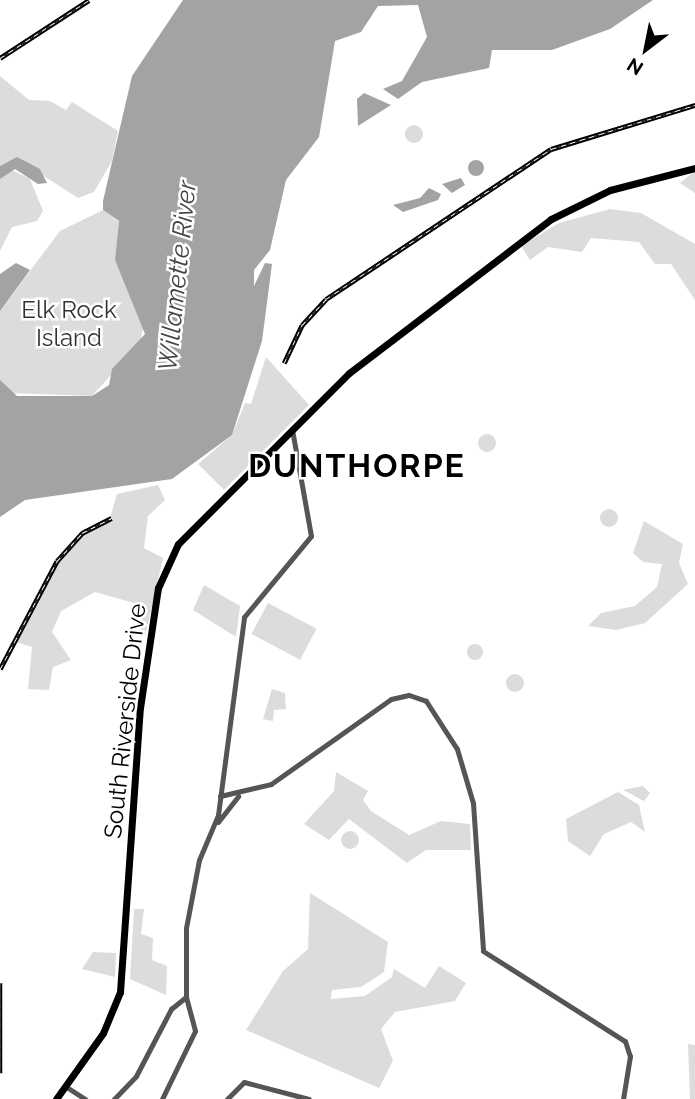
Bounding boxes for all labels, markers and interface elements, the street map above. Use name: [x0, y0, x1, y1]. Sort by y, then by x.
north arrow: [611, 14, 681, 84]
text: N: [623, 54, 647, 80]
water label: Willamette River: [152, 179, 204, 373]
park label: Elk Rock Island: [21, 296, 117, 352]
district label: DUNTHORPE: [249, 447, 465, 485]
street label: South Riverside Drive: [98, 602, 152, 840]

